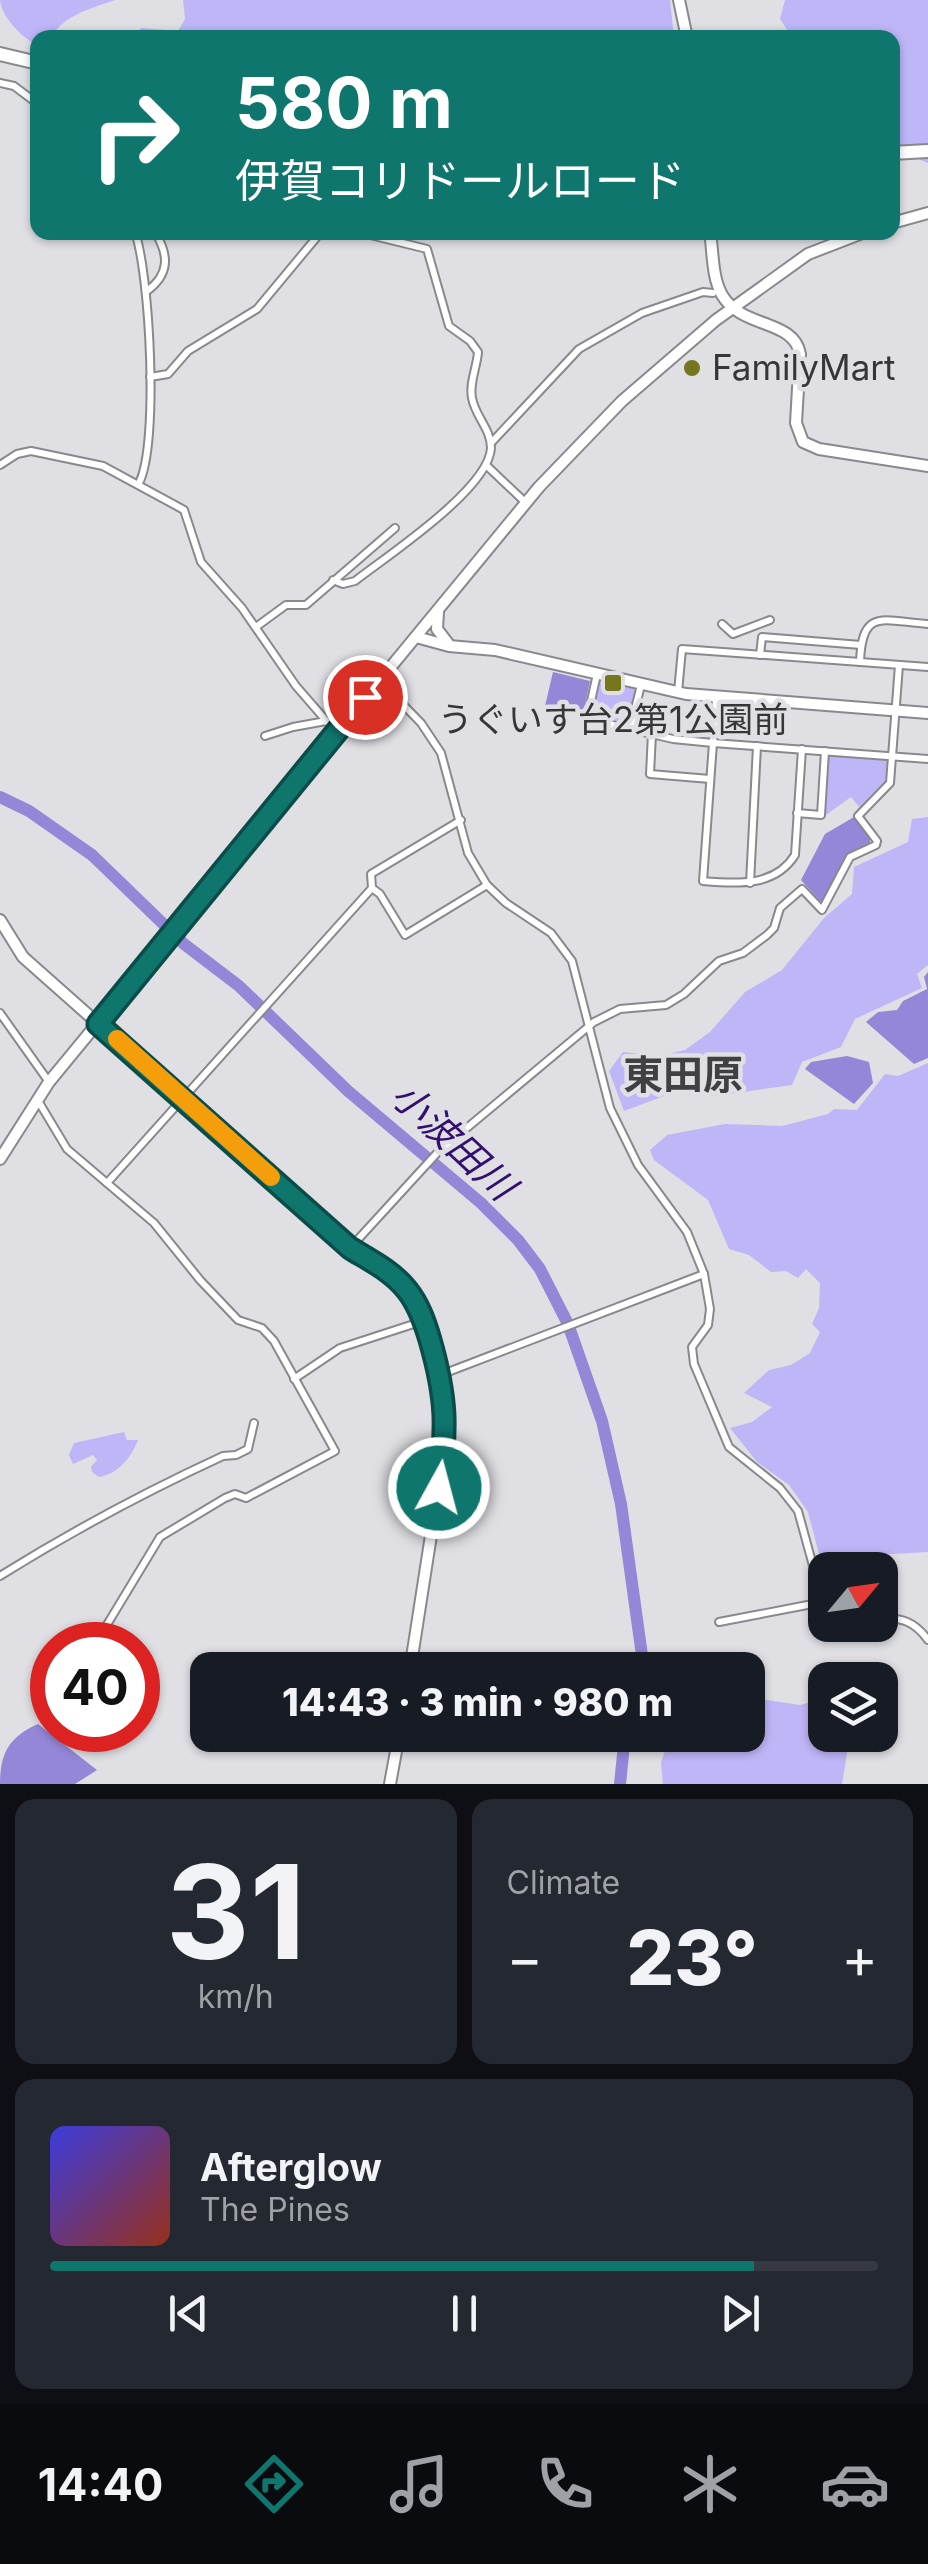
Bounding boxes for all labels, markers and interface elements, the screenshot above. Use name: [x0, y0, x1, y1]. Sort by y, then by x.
text: 580 m: [235, 60, 453, 145]
icon: right: [70, 70, 200, 200]
text: 伊賀コリドールロード: [235, 153, 685, 208]
place label: FamilyMart: [712, 346, 896, 388]
marker: FamilyMart: [681, 357, 703, 379]
pin: [323, 655, 408, 740]
icon: arrive: [338, 670, 393, 725]
marker: うぐいす台2第1公園前: [602, 672, 624, 694]
place label: うぐいす台2第1公園前: [438, 698, 788, 740]
district label: 東田原: [623, 1050, 743, 1099]
water label: 小波田川: [382, 1072, 528, 1212]
position arrow: [387, 1436, 491, 1540]
north arrow: [808, 1552, 898, 1642]
map controls: [808, 1552, 898, 1752]
speed limit sign: 40: [30, 1622, 160, 1752]
button: layers: [808, 1662, 898, 1752]
text: 14:43 · 3 min · 980 m: [282, 1679, 673, 1725]
text: 31: [166, 1833, 306, 1990]
text: Climate: [507, 1863, 620, 1902]
text: 23°: [627, 1912, 758, 2003]
text: −: [507, 1925, 543, 1991]
text: +: [842, 1925, 878, 1991]
text: km/h: [198, 1977, 274, 2016]
text: Afterglow: [200, 2144, 382, 2190]
text: The Pines: [200, 2190, 350, 2229]
icon: previous: [161, 2286, 216, 2341]
icon: pause: [437, 2286, 492, 2341]
icon: next: [713, 2286, 768, 2341]
icon: directions: [239, 2449, 309, 2519]
icon: music: [384, 2449, 454, 2519]
icon: phone: [530, 2449, 600, 2519]
icon: climate: [675, 2449, 745, 2519]
icon: car: [820, 2449, 890, 2519]
text: 14:40: [38, 2457, 163, 2512]

